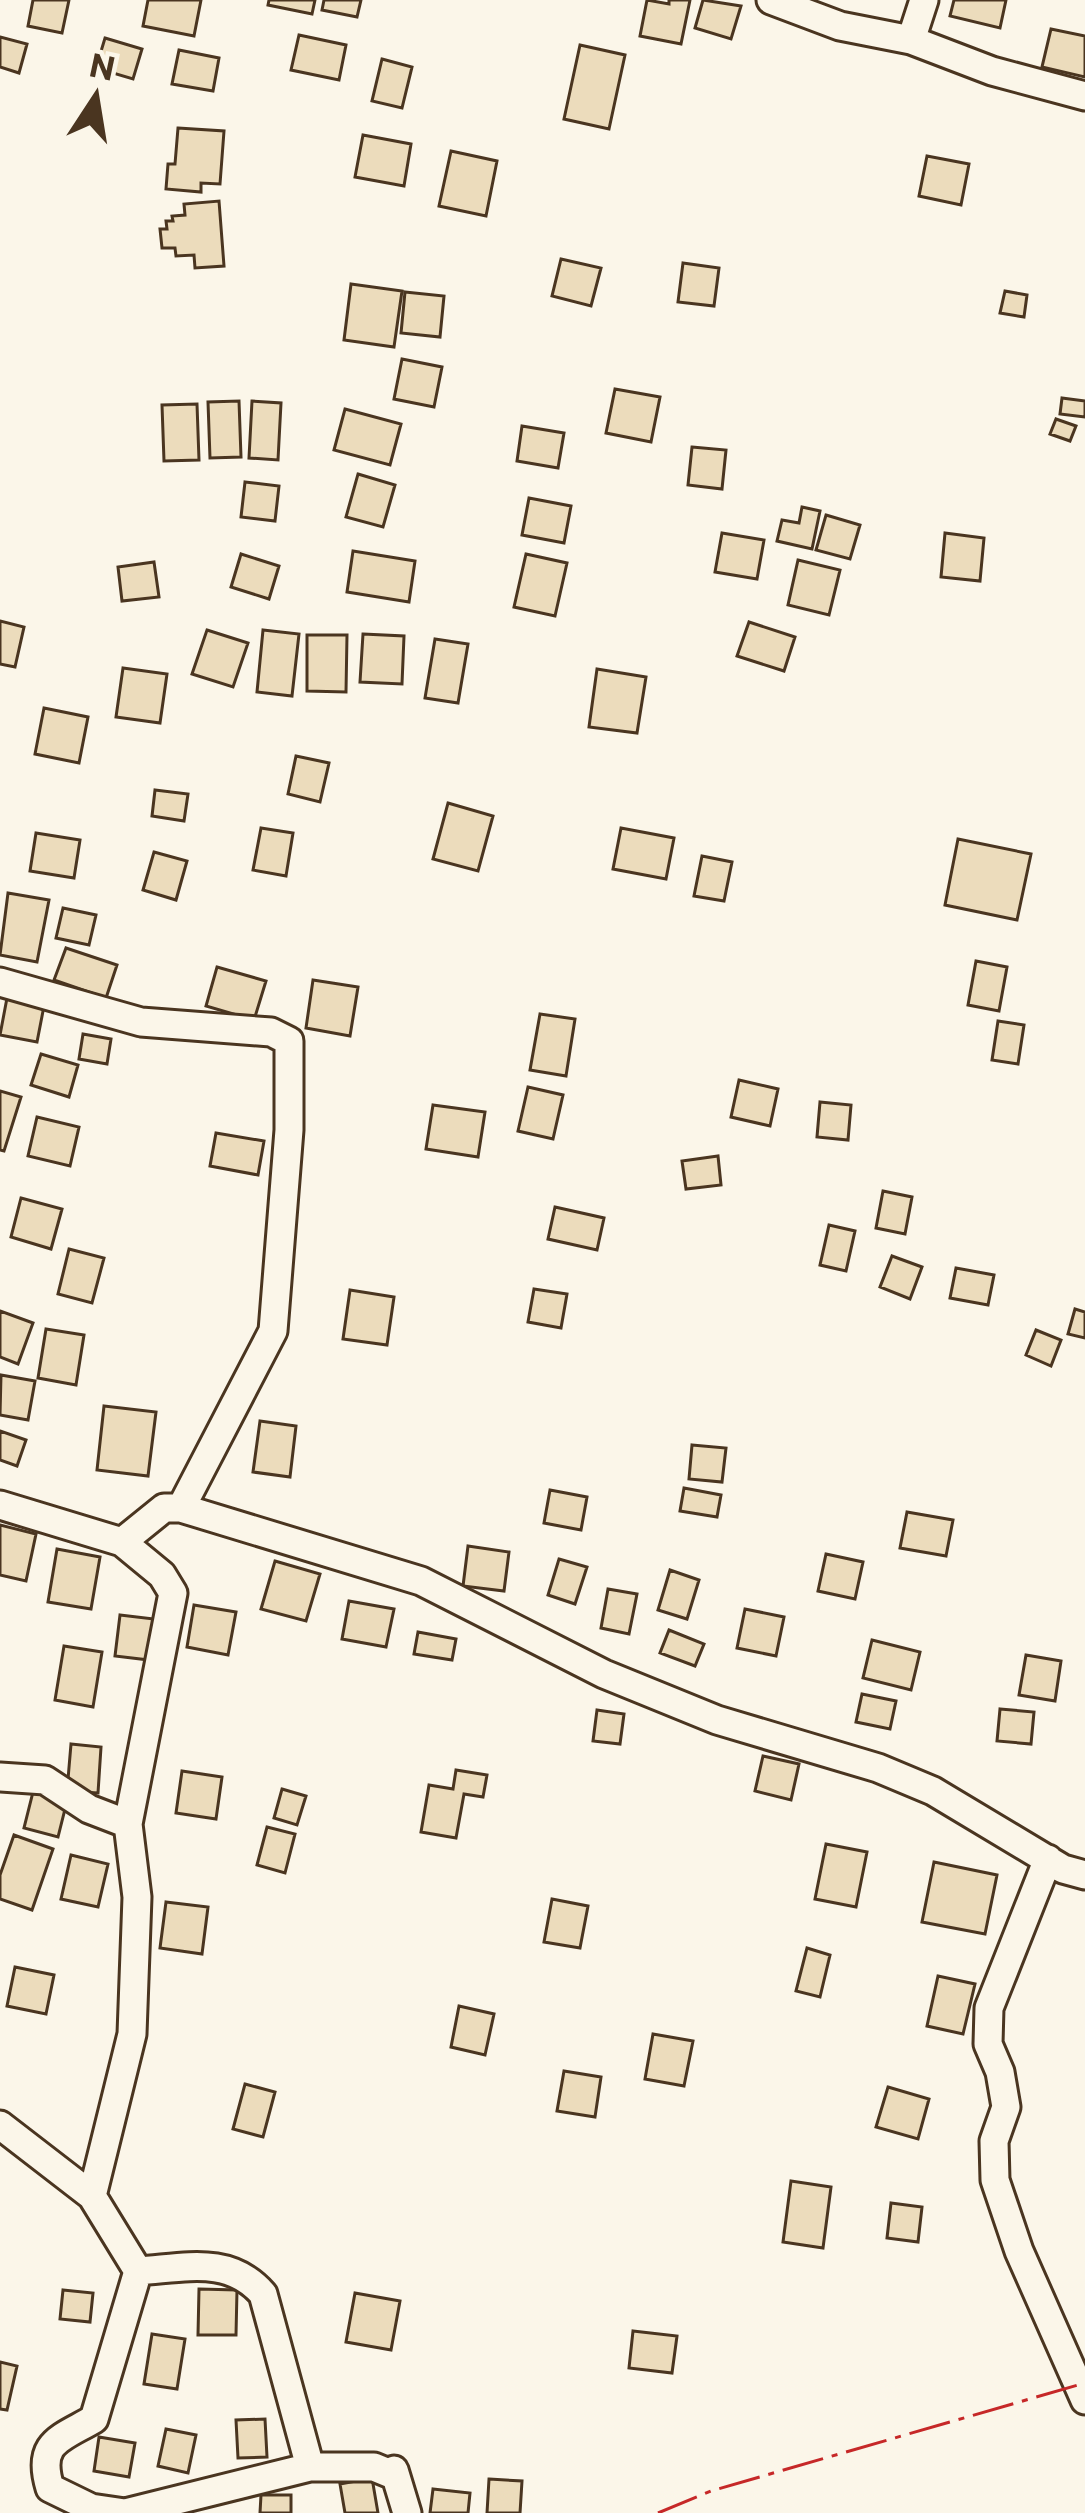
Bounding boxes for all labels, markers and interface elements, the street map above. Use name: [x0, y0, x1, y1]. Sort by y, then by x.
north arrow: [36, 36, 156, 156]
text: N: [86, 43, 119, 88]

